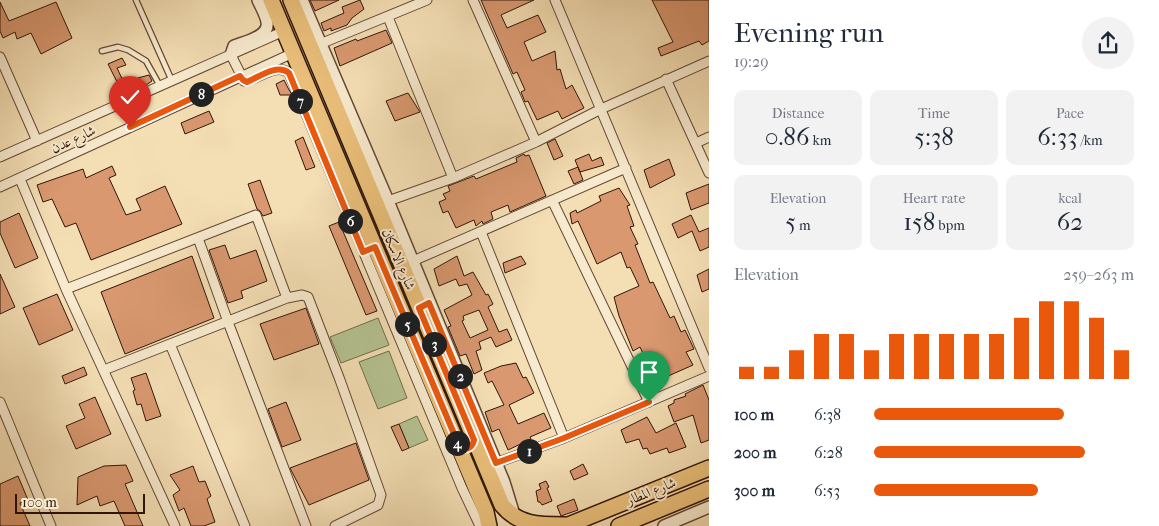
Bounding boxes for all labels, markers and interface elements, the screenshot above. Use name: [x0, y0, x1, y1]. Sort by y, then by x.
text: Evening run: [734, 16, 884, 49]
button: share: [1082, 17, 1134, 69]
text: 19:29: [734, 52, 769, 71]
pin: [109, 76, 151, 127]
pin: 8: [188, 82, 214, 106]
icon: check: [116, 83, 144, 111]
text: 8: [198, 86, 205, 103]
pin: 7: [288, 88, 312, 114]
text: 7: [297, 93, 304, 110]
text: Distance: [772, 105, 824, 122]
text: Time: [918, 105, 950, 122]
text: Pace: [1056, 105, 1084, 122]
street label: شارع عدن: [48, 122, 100, 160]
text: 0.86: [765, 122, 809, 151]
text: 5:38: [914, 122, 954, 151]
text: 6:33: [1037, 122, 1077, 151]
text: km: [809, 132, 831, 149]
text: /km: [1077, 132, 1103, 149]
text: Elevation: [770, 190, 826, 207]
text: Heart rate: [903, 190, 965, 207]
text: kcal: [1058, 190, 1082, 207]
text: 5: [785, 207, 796, 236]
text: 158: [903, 207, 935, 236]
text: 62: [1057, 207, 1083, 236]
pin: 6: [338, 208, 362, 234]
text: 6: [347, 213, 354, 230]
text: m: [796, 217, 811, 234]
text: bpm: [935, 217, 965, 234]
street label: شارع الاسكان: [375, 226, 419, 294]
text: Elevation: [734, 265, 799, 284]
text: 259–263 m: [1063, 265, 1134, 284]
pin: 5: [394, 312, 420, 336]
text: 5: [404, 316, 411, 333]
pin: 3: [422, 332, 446, 356]
text: 3: [432, 336, 437, 353]
pin: [628, 351, 670, 402]
icon: arrive: [635, 358, 663, 386]
pin: 2: [448, 364, 472, 388]
text: 2: [457, 368, 464, 385]
text: 100 m: [734, 405, 774, 424]
text: 6:38: [814, 405, 841, 424]
pin: 4: [444, 430, 470, 456]
text: 4: [453, 435, 462, 452]
pin: 1: [516, 438, 542, 464]
text: 1: [527, 443, 532, 460]
text: 200 m: [734, 443, 777, 462]
text: 6:28: [814, 443, 843, 462]
street label: شارع المطار: [622, 474, 680, 513]
text: 300 m: [734, 481, 775, 500]
text: 6:53: [814, 481, 840, 500]
scale bar: [15, 491, 145, 514]
text: 100 m: [22, 494, 57, 511]

